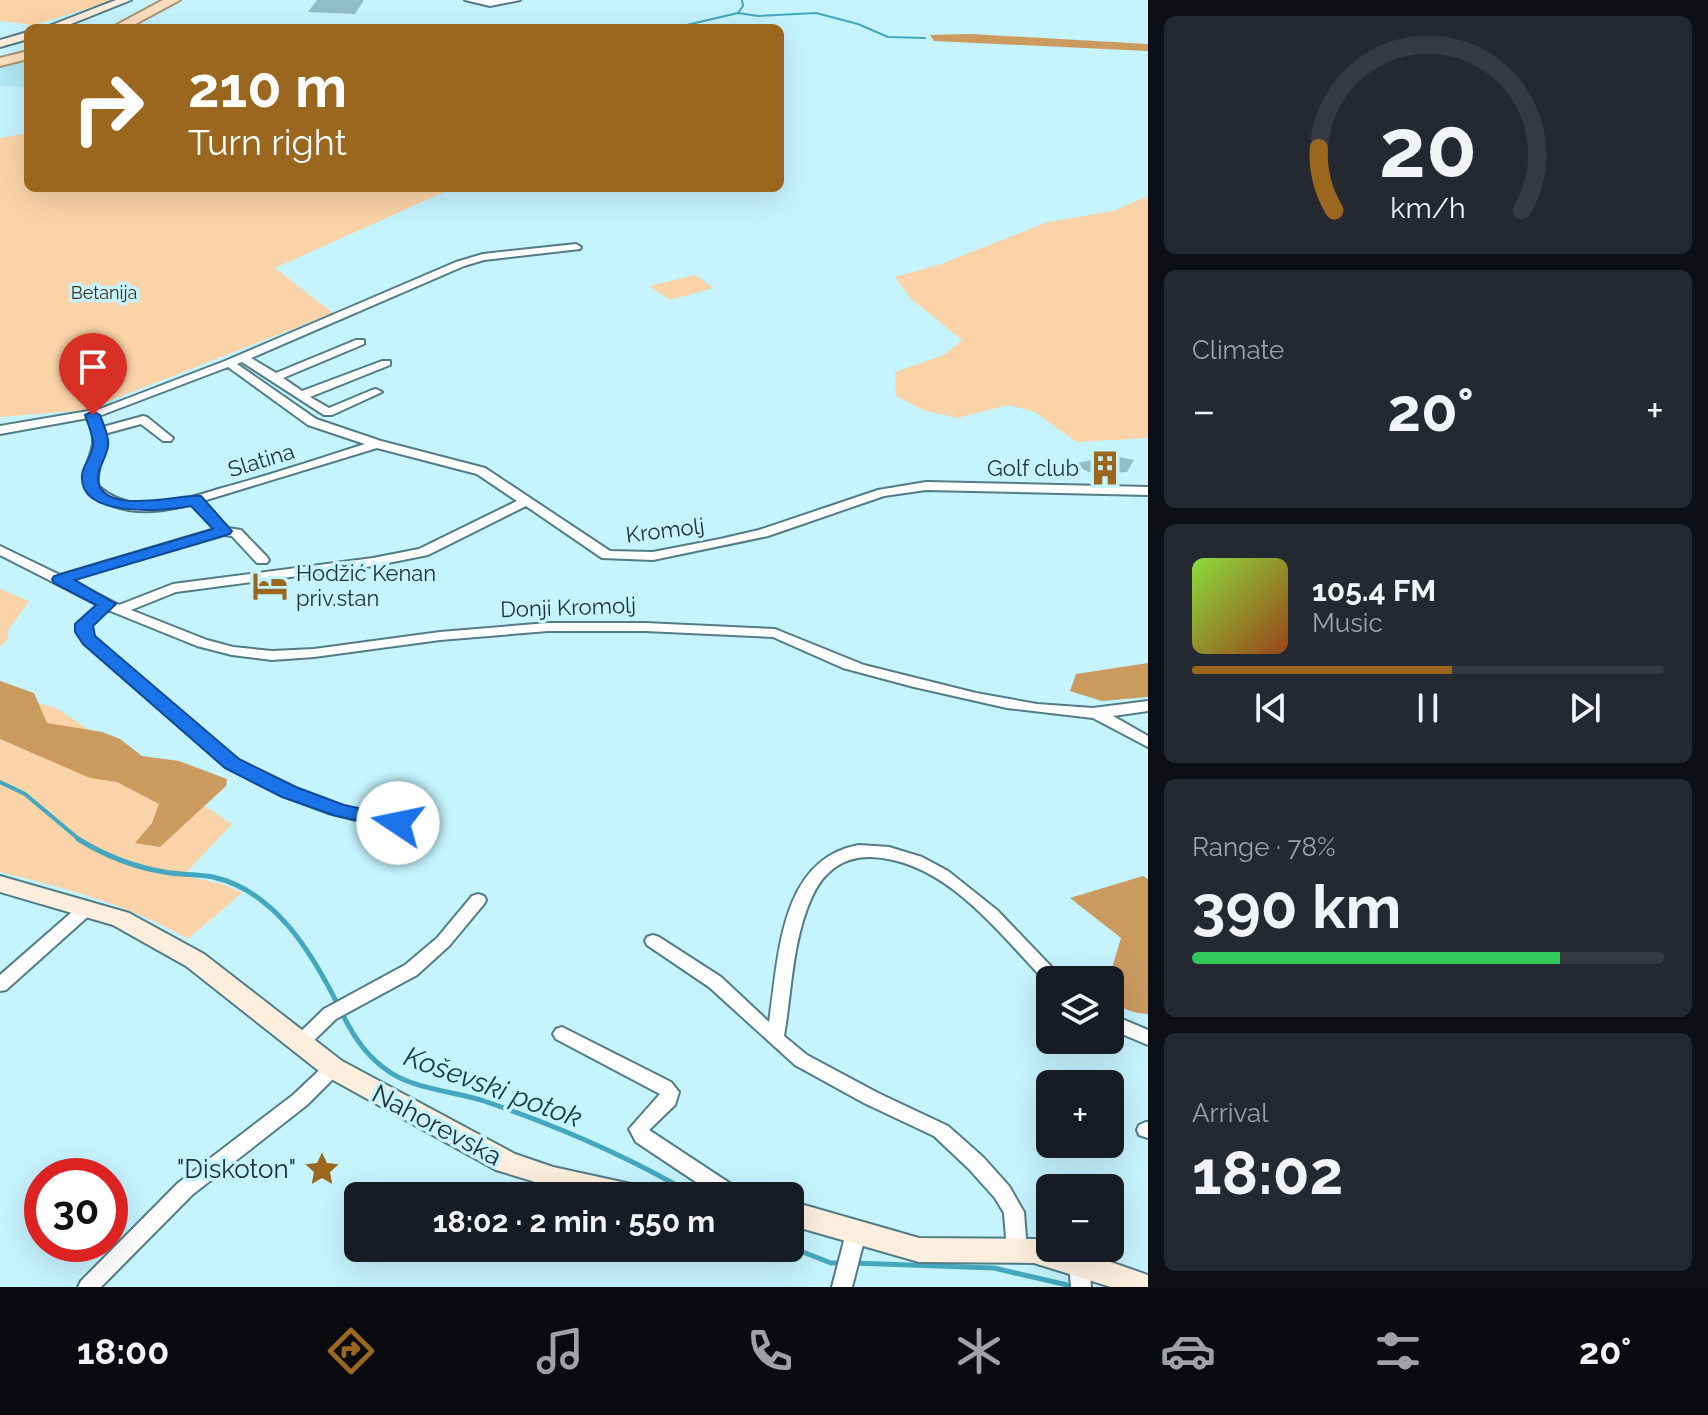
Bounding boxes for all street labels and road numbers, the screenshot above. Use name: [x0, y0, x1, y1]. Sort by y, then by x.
street label: Slatina: [225, 438, 297, 482]
street label: Kromolj: [624, 512, 706, 548]
street label: Donji Kromolj: [500, 592, 636, 622]
street label: Nahorevska: [367, 1078, 507, 1172]

